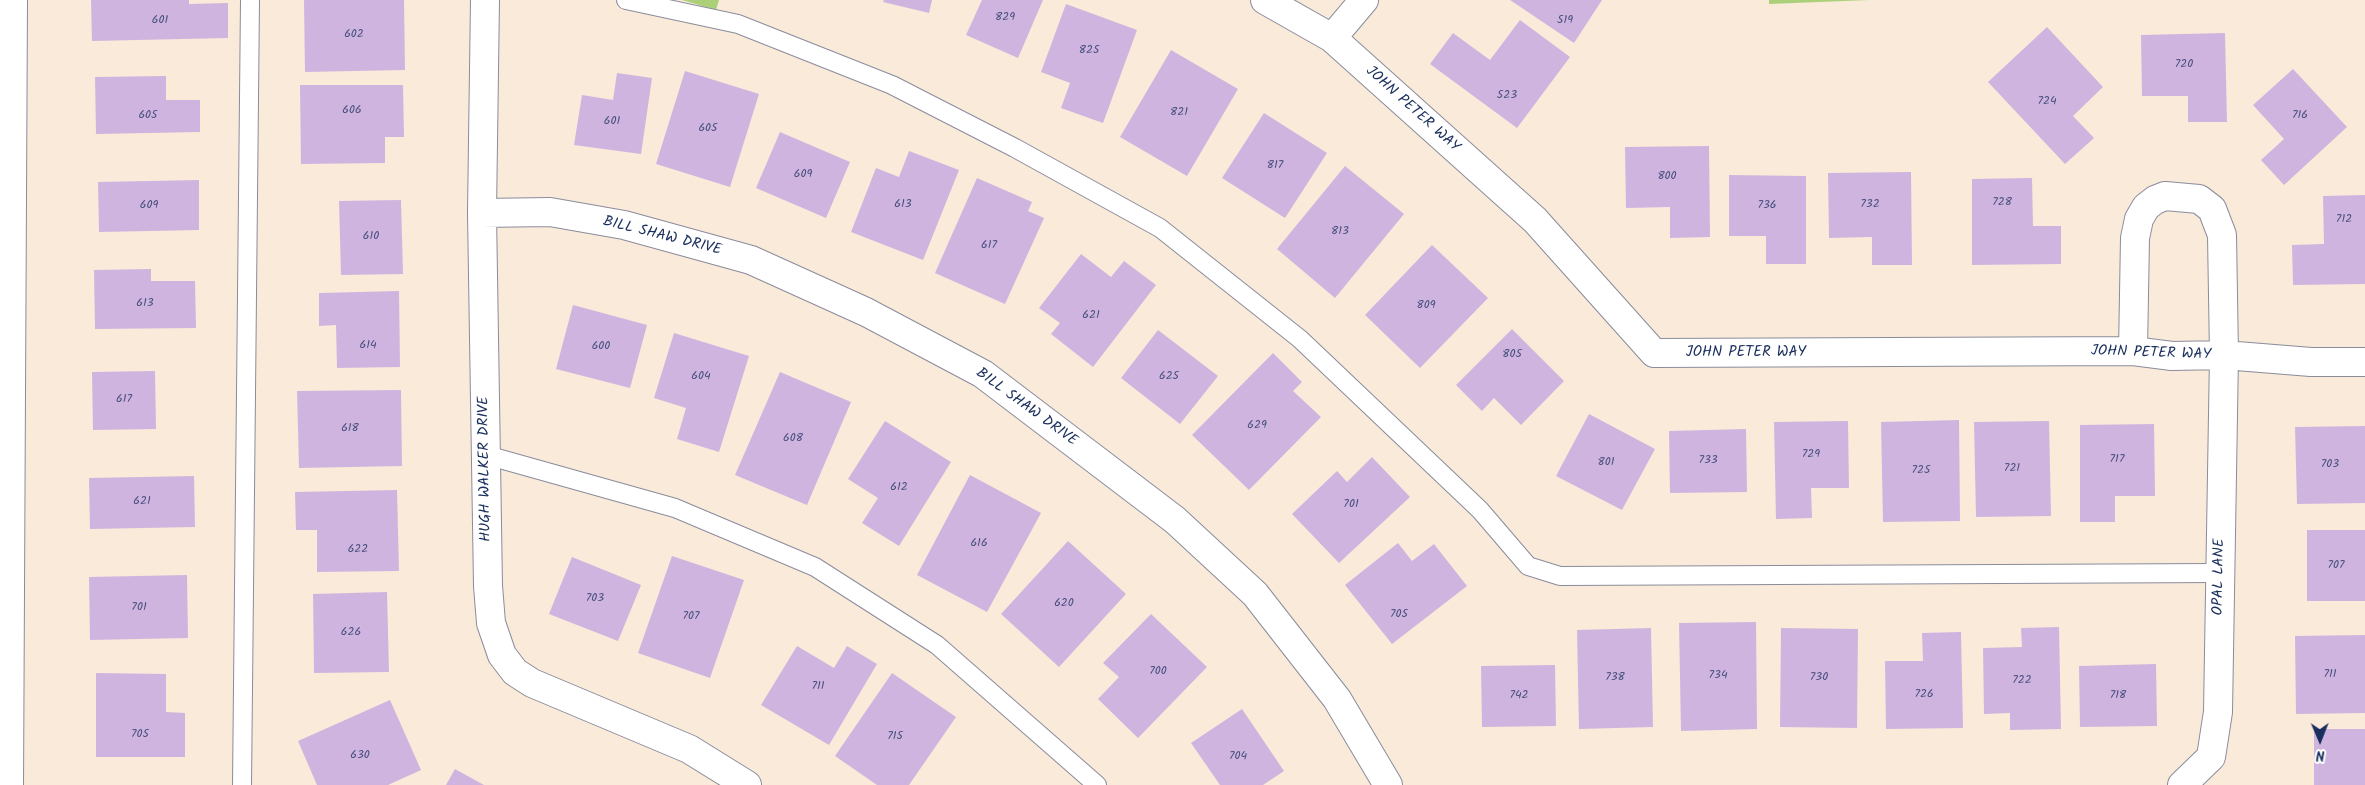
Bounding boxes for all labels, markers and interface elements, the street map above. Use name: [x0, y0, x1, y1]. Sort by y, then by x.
house number: 829: [995, 11, 1015, 25]
house number: 601: [152, 14, 168, 28]
house number: 519: [1557, 14, 1573, 28]
house number: 602: [344, 28, 364, 42]
house number: 825: [1079, 44, 1099, 58]
house number: 720: [2175, 58, 2193, 72]
street label: JOHN PETER WAY: [1361, 63, 1463, 157]
house number: 523: [1497, 89, 1517, 103]
house number: 724: [2037, 95, 2057, 109]
house number: 606: [342, 104, 362, 118]
house number: 821: [1170, 106, 1188, 120]
house number: 605: [138, 109, 158, 123]
house number: 716: [2292, 109, 2308, 123]
house number: 601: [604, 115, 620, 129]
house number: 605: [698, 122, 718, 136]
house number: 817: [1267, 159, 1283, 173]
house number: 609: [794, 168, 812, 182]
house number: 800: [1657, 170, 1677, 184]
house number: 728: [1992, 196, 2012, 210]
house number: 613: [894, 198, 912, 212]
house number: 732: [1860, 198, 1880, 212]
house number: 609: [140, 199, 158, 213]
house number: 736: [1757, 199, 1777, 213]
house number: 712: [2336, 213, 2352, 227]
street label: BILL SHAW DRIVE: [601, 214, 723, 260]
house number: 813: [1331, 225, 1349, 239]
house number: 610: [363, 230, 379, 244]
house number: 617: [981, 239, 997, 253]
house number: 613: [136, 297, 154, 311]
house number: 809: [1416, 299, 1436, 313]
house number: 621: [1082, 309, 1100, 323]
house number: 614: [359, 339, 377, 353]
house number: 600: [592, 340, 610, 354]
street label: JOHN PETER WAY: [2091, 343, 2211, 365]
street label: JOHN PETER WAY: [1686, 344, 1806, 362]
house number: 805: [1502, 348, 1522, 362]
street label: BILL SHAW DRIVE: [972, 365, 1080, 451]
house number: 604: [691, 370, 711, 384]
house number: 625: [1159, 370, 1179, 384]
house number: 617: [116, 393, 132, 407]
street label: HUGH WALKER DRIVE: [476, 396, 496, 542]
house number: 629: [1247, 419, 1267, 433]
house number: 618: [341, 422, 359, 436]
house number: 608: [783, 432, 803, 446]
house number: 729: [1802, 448, 1820, 462]
house number: 717: [2110, 453, 2124, 467]
house number: 733: [1698, 454, 1718, 468]
house number: 801: [1598, 456, 1614, 470]
house number: 703: [2321, 458, 2339, 472]
house number: 721: [2004, 462, 2020, 476]
house number: 725: [1912, 464, 1930, 478]
house number: 612: [890, 481, 908, 495]
house number: 621: [133, 495, 151, 509]
house number: 701: [1343, 498, 1359, 512]
house number: 616: [970, 537, 988, 551]
street label: OPAL LANE: [2210, 538, 2230, 616]
house number: 622: [348, 543, 368, 557]
house number: 707: [2327, 559, 2345, 573]
house number: 703: [586, 592, 604, 606]
house number: 620: [1054, 597, 1074, 611]
house number: 701: [131, 601, 147, 615]
house number: 705: [1390, 608, 1408, 622]
house number: 707: [682, 610, 700, 624]
house number: 626: [341, 626, 361, 640]
house number: 700: [1149, 665, 1167, 679]
house number: 711: [2323, 668, 2337, 682]
house number: 734: [1709, 669, 1727, 683]
house number: 738: [1605, 671, 1625, 685]
house number: 730: [1810, 671, 1828, 685]
house number: 722: [2012, 674, 2032, 688]
house number: 711: [811, 680, 825, 694]
house number: 726: [1914, 688, 1934, 702]
house number: 742: [1509, 689, 1529, 703]
house number: 718: [2110, 689, 2126, 703]
north arrow: [2295, 715, 2345, 765]
house number: 705: [131, 728, 149, 742]
house number: 715: [887, 730, 903, 744]
text: N: [2316, 744, 2325, 766]
house number: 630: [350, 749, 370, 763]
house number: 704: [1229, 750, 1247, 764]

